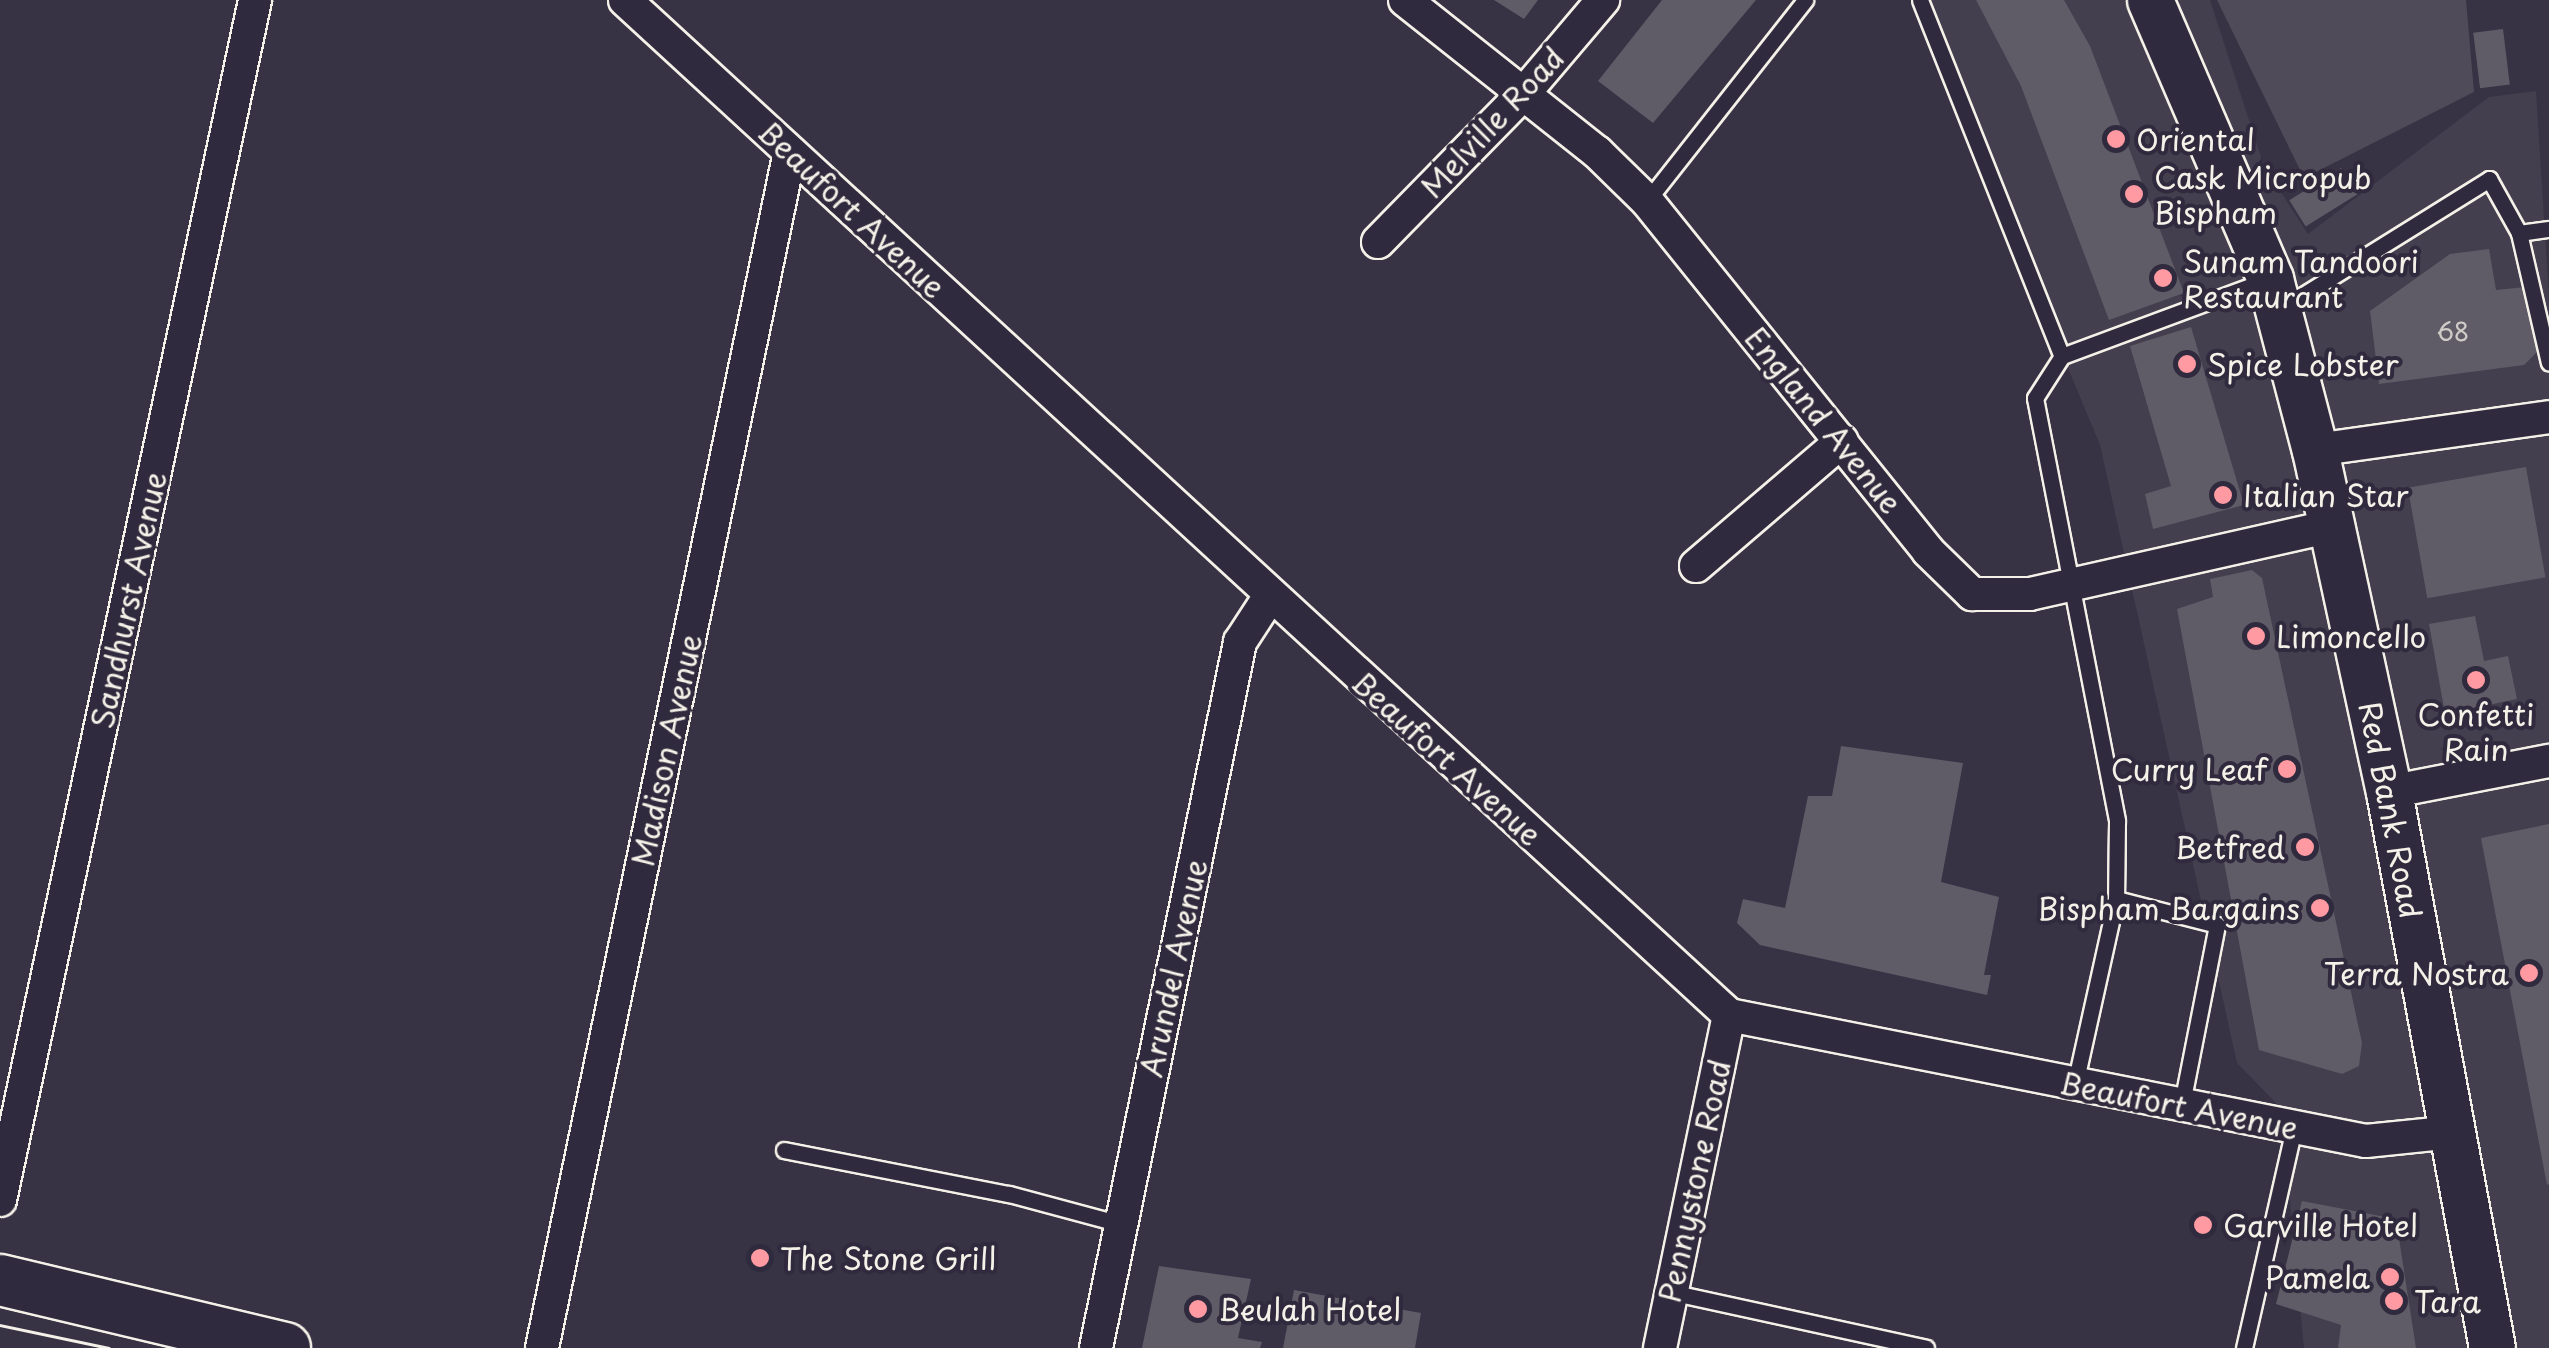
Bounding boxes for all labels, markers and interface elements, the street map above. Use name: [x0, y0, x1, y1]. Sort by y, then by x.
street label: Melville Road: [1413, 40, 1571, 204]
street label: Beaufort Avenue: [751, 113, 953, 305]
place label: Oriental: [2136, 121, 2255, 157]
marker: Oriental: [2105, 128, 2127, 150]
place label: Cask Micropub Bispham: [2154, 159, 2372, 230]
marker: Cask Micropub Bispham: [2123, 183, 2145, 205]
place label: Sunam Tandoori Restaurant: [2183, 243, 2419, 314]
marker: Sunam Tandoori Restaurant: [2152, 267, 2174, 289]
house number: 68: [2437, 316, 2469, 346]
street label: England Avenue: [1738, 320, 1910, 520]
place label: Spice Lobster: [2207, 346, 2400, 382]
marker: Spice Lobster: [2176, 353, 2198, 375]
street label: Sandhurst Avenue: [83, 469, 173, 731]
place label: Italian Star: [2243, 477, 2408, 513]
marker: Italian Star: [2212, 484, 2234, 506]
place label: Limoncello: [2276, 618, 2426, 654]
marker: Limoncello: [2245, 625, 2267, 647]
street label: Madison Avenue: [624, 632, 708, 868]
street label: Beaufort Avenue: [1345, 664, 1549, 852]
marker: Confetti Rain: [2465, 669, 2487, 691]
place label: Confetti Rain: [2418, 696, 2534, 766]
street label: Red Bank Road: [2352, 697, 2430, 923]
place label: Curry Leaf: [2110, 751, 2267, 787]
marker: Curry Leaf: [2276, 758, 2298, 780]
place label: Betfred: [2175, 829, 2285, 865]
marker: Betfred: [2294, 836, 2316, 858]
street label: Arundel Avenue: [1132, 855, 1214, 1081]
place label: Bispham Bargains: [2036, 890, 2300, 926]
marker: Bispham Bargains: [2309, 897, 2331, 919]
place label: Terra Nostra: [2324, 955, 2509, 991]
marker: Terra Nostra: [2518, 962, 2540, 984]
street label: Pennystone Road: [1651, 1056, 1737, 1306]
street label: Beaufort Avenue: [2057, 1064, 2301, 1146]
place label: Garville Hotel: [2223, 1207, 2420, 1243]
marker: Garville Hotel: [2192, 1214, 2214, 1236]
place label: The Stone Grill: [780, 1240, 997, 1276]
marker: The Stone Grill: [749, 1247, 771, 1269]
place label: Pamela: [2265, 1259, 2370, 1295]
marker: Pamela: [2379, 1266, 2401, 1288]
place label: Tara: [2414, 1283, 2481, 1319]
marker: Tara: [2383, 1290, 2405, 1312]
place label: Beulah Hotel: [1218, 1291, 1404, 1327]
marker: Beulah Hotel: [1187, 1298, 1209, 1320]

